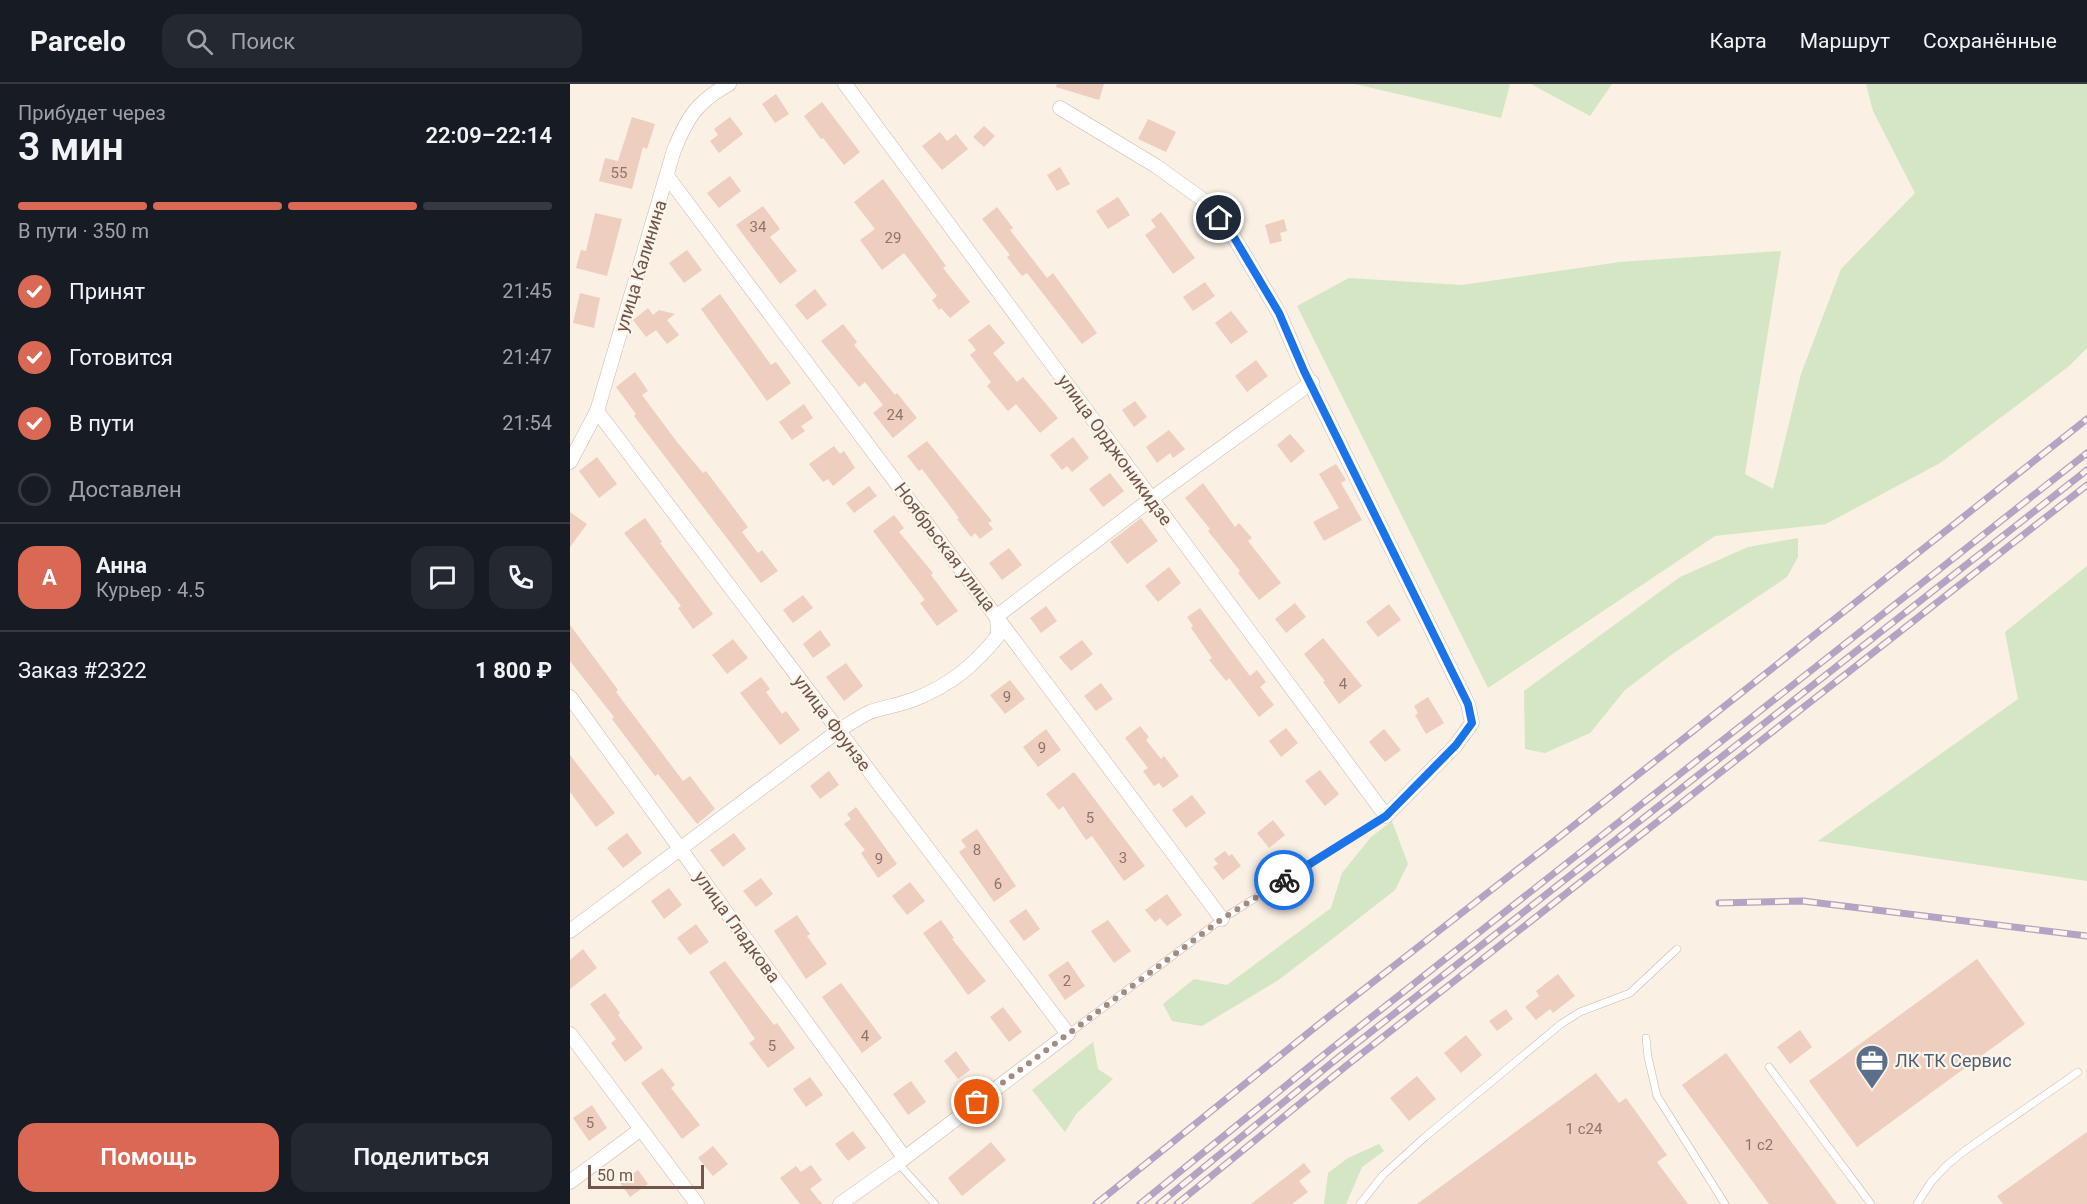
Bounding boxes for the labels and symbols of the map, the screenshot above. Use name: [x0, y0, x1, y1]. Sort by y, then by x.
house number: 55: [611, 164, 627, 182]
pin: [1193, 192, 1244, 243]
street label: улица Калинина: [610, 197, 671, 334]
house number: 34: [750, 218, 767, 236]
house number: 29: [885, 229, 901, 247]
street label: улица Орджоникидзе: [1054, 370, 1177, 529]
house number: 24: [887, 406, 904, 424]
street label: Ноябрьская улица: [890, 478, 1001, 615]
street label: улица Фрунзе: [789, 670, 876, 775]
house number: 4: [1339, 675, 1348, 693]
house number: 9: [1003, 688, 1011, 706]
house number: 9: [1038, 739, 1046, 757]
house number: 5: [1086, 809, 1094, 827]
house number: 8: [973, 841, 981, 859]
house number: 3: [1119, 849, 1127, 867]
house number: 9: [875, 850, 883, 868]
courier: [1254, 850, 1314, 910]
street label: улица Гладкова: [690, 867, 785, 987]
house number: 6: [994, 875, 1002, 893]
house number: 2: [1063, 972, 1071, 990]
house number: 4: [861, 1027, 870, 1045]
house number: 5: [768, 1037, 776, 1055]
office icon: ЛК ТК Сервис: [1854, 1043, 1890, 1090]
place label: ЛК ТК Сервис: [1895, 1050, 2012, 1071]
pin: [951, 1076, 1002, 1127]
house number: 5: [586, 1114, 594, 1132]
house number: 1 с24: [1566, 1120, 1603, 1138]
house number: 1 с2: [1745, 1136, 1773, 1154]
scale bar: [588, 1162, 704, 1190]

